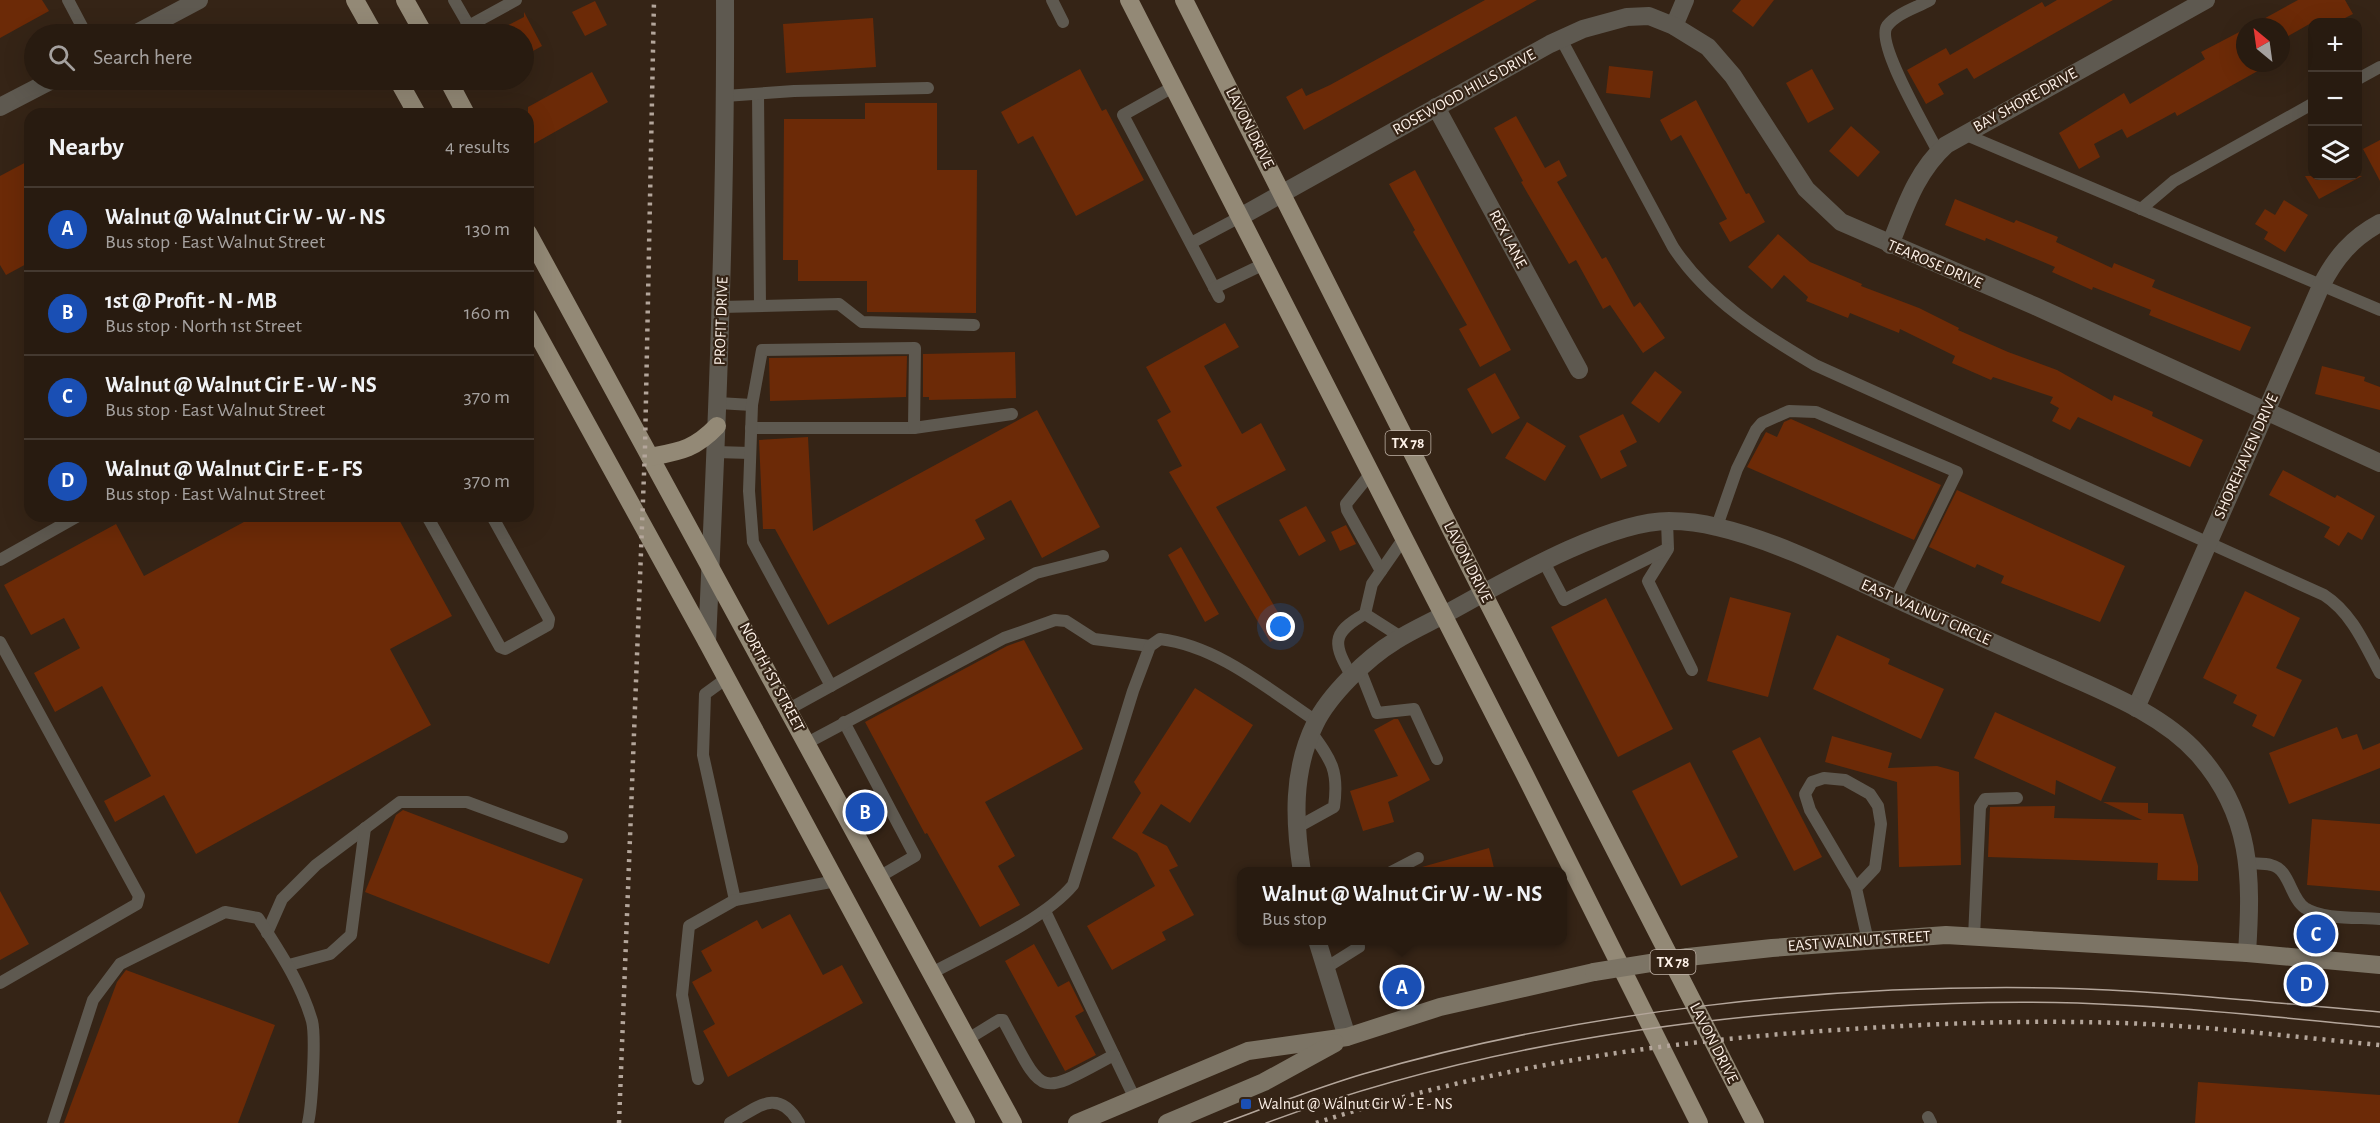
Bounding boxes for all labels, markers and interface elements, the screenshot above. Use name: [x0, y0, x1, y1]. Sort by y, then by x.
north arrow: [2236, 18, 2290, 72]
map controls: [2308, 18, 2362, 180]
button: +: [2308, 18, 2362, 72]
search box: [24, 24, 534, 90]
icon: search: [45, 41, 78, 74]
text: Search here: [93, 46, 192, 68]
street label: ROSEWOOD HILLS DRIVE: [1390, 46, 1538, 138]
street label: BAY SHORE DRIVE: [1971, 65, 2080, 135]
button: −: [2308, 72, 2362, 126]
street label: LAVON DRIVE: [1223, 85, 1277, 171]
button: layers: [2308, 126, 2362, 180]
text: Nearby: [48, 134, 124, 160]
text: 4 results: [445, 137, 510, 157]
text: Walnut @ Walnut Cir W - W - NS: [105, 206, 385, 228]
street label: REX LANE: [1486, 207, 1530, 271]
text: A: [62, 219, 74, 239]
text: 130 m: [465, 219, 510, 239]
text: Bus stop · East Walnut Street: [105, 232, 325, 252]
street label: TEAROSE DRIVE: [1885, 237, 1985, 291]
street label: PROFIT DRIVE: [711, 276, 731, 366]
text: 1st @ Profit - N - MB: [105, 290, 277, 312]
text: B: [62, 303, 73, 323]
text: 160 m: [464, 303, 510, 323]
text: Bus stop · North 1st Street: [105, 316, 302, 336]
text: Walnut @ Walnut Cir E - W - NS: [105, 374, 377, 396]
text: C: [62, 387, 73, 407]
text: 370 m: [464, 387, 510, 407]
street label: SHOREHAVEN DRIVE: [2211, 391, 2281, 521]
text: Bus stop · East Walnut Street: [105, 400, 325, 420]
road number: TX 78: [1386, 431, 1430, 455]
text: Walnut @ Walnut Cir E - E - FS: [105, 458, 363, 480]
text: D: [61, 471, 74, 491]
text: 370 m: [464, 471, 510, 491]
text: Bus stop · East Walnut Street: [105, 484, 325, 504]
street label: LAVON DRIVE: [1441, 519, 1495, 605]
street label: EAST WALNUT CIRCLE: [1859, 576, 1993, 648]
your location: [1266, 612, 1295, 641]
street label: NORTH 1ST STREET: [737, 620, 808, 734]
pin: B: [846, 790, 884, 834]
popup: [1237, 867, 1567, 945]
text: Walnut @ Walnut Cir W - W - NS: [1262, 883, 1542, 905]
text: Bus stop: [1262, 909, 1327, 929]
pin: C: [2296, 912, 2336, 956]
street label: EAST WALNUT STREET: [1787, 928, 1931, 954]
road number: TX 78: [1650, 950, 1696, 974]
pin: D: [2286, 962, 2326, 1006]
pin: A: [1382, 964, 1422, 1010]
street label: LAVON DRIVE: [1687, 1000, 1741, 1086]
place label: Walnut @ Walnut Cir W - E - NS: [1258, 1096, 1453, 1112]
marker: Walnut @ Walnut Cir W - E - NS: [1239, 1097, 1253, 1111]

